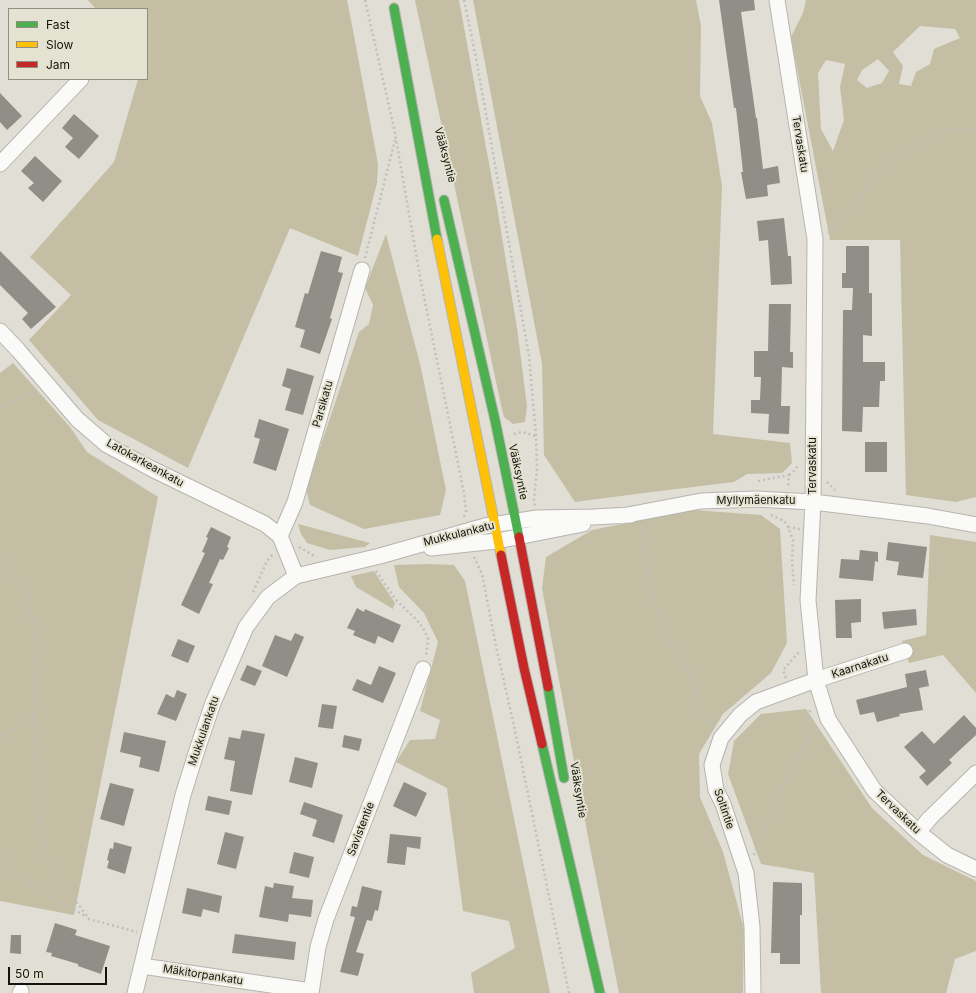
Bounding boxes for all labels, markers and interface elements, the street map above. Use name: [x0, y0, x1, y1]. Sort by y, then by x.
legend: [8, 8, 148, 80]
text: Fast: [46, 17, 70, 32]
text: Slow: [46, 37, 73, 52]
text: Jam: [46, 57, 70, 72]
street label: Tervaskatu: [789, 115, 811, 173]
street label: Vääksyntie: [431, 126, 459, 184]
street label: Parsikatu: [310, 379, 336, 429]
street label: Latokarkeankatu: [104, 436, 186, 490]
street label: Tervaskatu: [806, 437, 820, 495]
street label: Vääksyntie: [506, 443, 530, 501]
street label: Myllymäenkatu: [717, 494, 795, 508]
street label: Mukkulankatu: [422, 519, 496, 549]
street label: Kaarnakatu: [830, 651, 890, 681]
street label: Mukkulankatu: [186, 694, 222, 768]
street label: Vääksyntie: [567, 761, 589, 819]
street label: Soltintie: [711, 787, 737, 831]
street label: Tervaskatu: [873, 787, 923, 837]
street label: Savistentie: [345, 800, 377, 858]
scale bar: [10, 959, 109, 985]
street label: Mäkitorpankatu: [162, 962, 244, 988]
text: 50 m: [15, 966, 44, 981]

